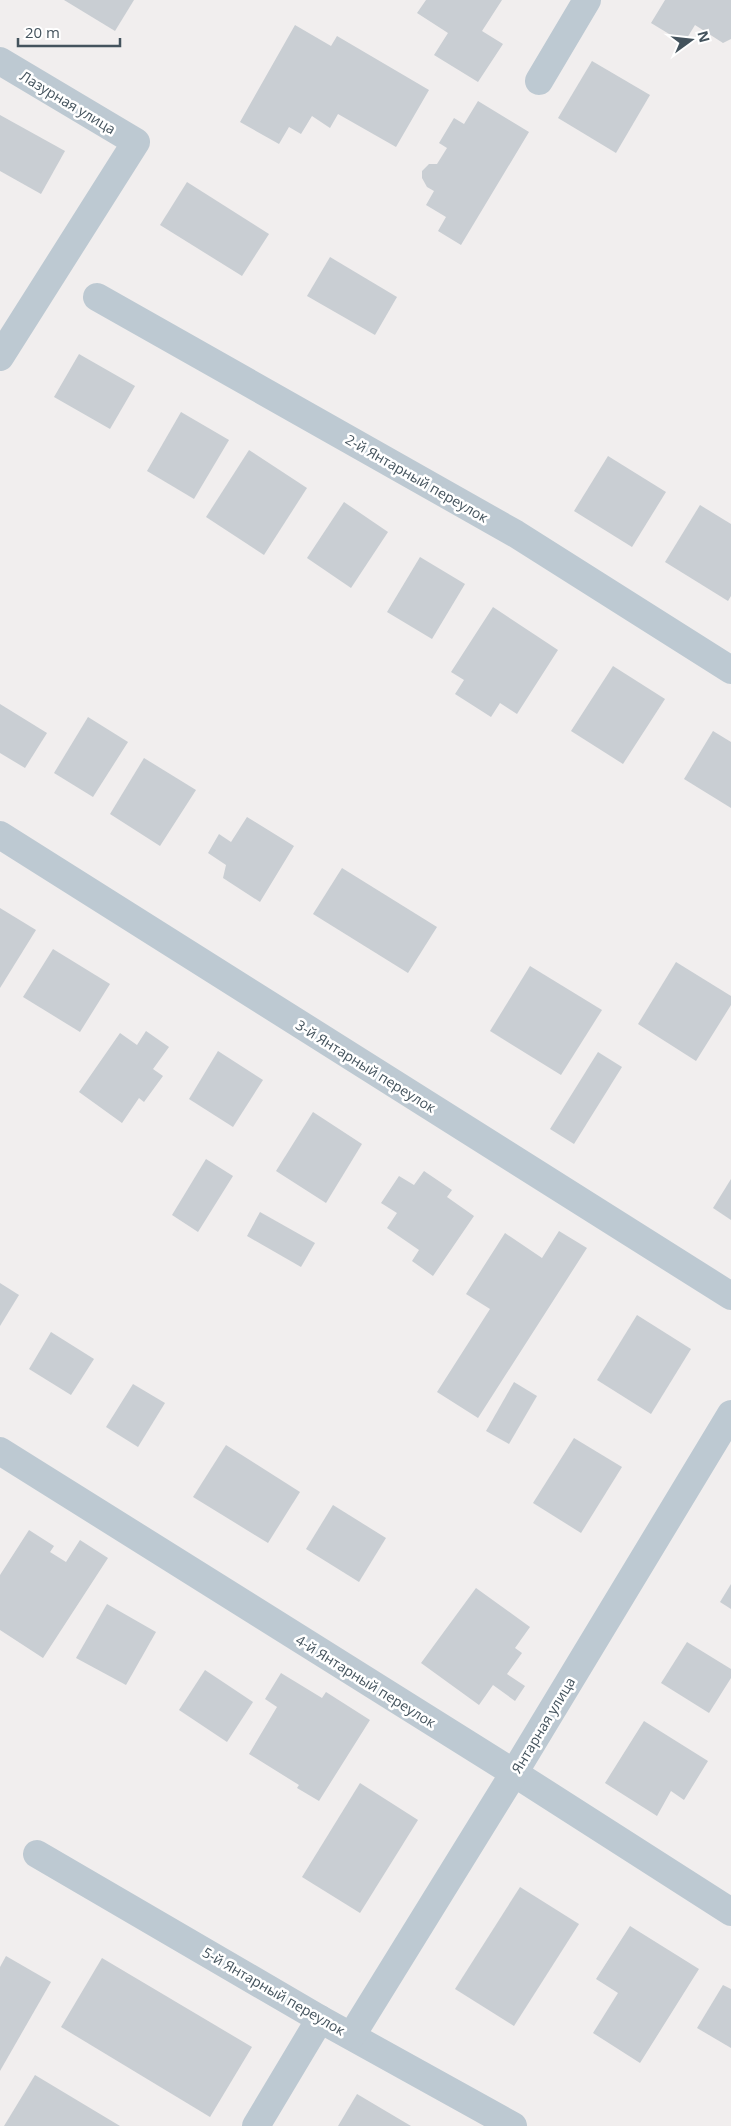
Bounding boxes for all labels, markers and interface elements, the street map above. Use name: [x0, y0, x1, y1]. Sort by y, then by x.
scale bar: [18, 15, 120, 47]
north arrow: [666, 15, 716, 65]
text: 20 m: [25, 22, 60, 42]
text: N: [693, 29, 715, 44]
street label: Лазурная улица: [17, 66, 119, 138]
street label: 2-й Янтарный переулок: [342, 429, 492, 527]
street label: 3-й Янтарный переулок: [292, 1015, 440, 1117]
street label: 4-й Янтарный переулок: [292, 1630, 440, 1732]
street label: Янтарная улица: [507, 1673, 579, 1777]
street label: 5-й Янтарный переулок: [199, 1942, 349, 2040]

